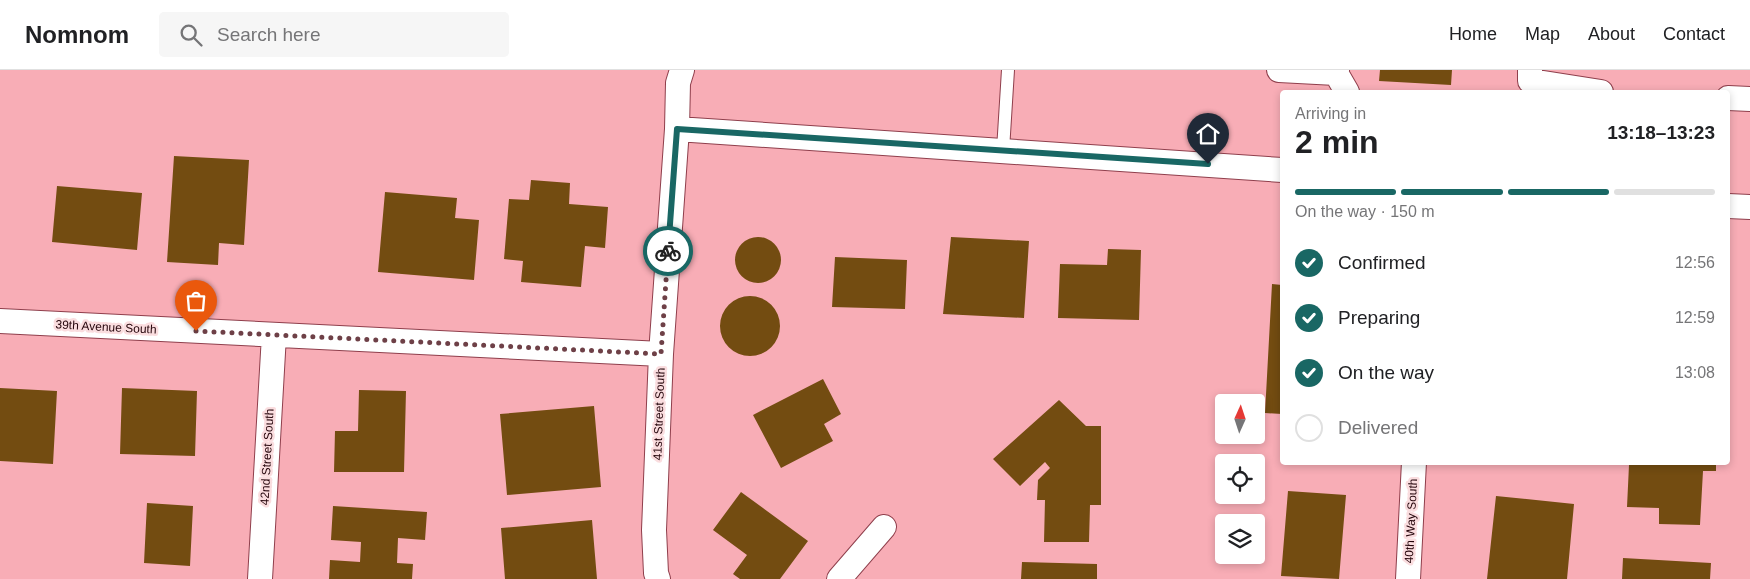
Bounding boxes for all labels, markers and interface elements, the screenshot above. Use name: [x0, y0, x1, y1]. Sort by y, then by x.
search box: [159, 12, 509, 57]
text: Nomnom: [25, 21, 129, 48]
icon: search: [177, 21, 205, 49]
text: Search here: [217, 24, 321, 45]
text: Home: [1449, 24, 1497, 44]
text: Map: [1525, 24, 1560, 44]
text: About: [1588, 24, 1635, 44]
text: Contact: [1663, 24, 1725, 44]
text: Arriving in: [1295, 105, 1366, 122]
pin: [1187, 113, 1229, 164]
icon: home: [1194, 120, 1222, 148]
text: 13:18–13:23: [1607, 122, 1715, 143]
text: 2 min: [1295, 124, 1379, 160]
text: On the way · 150 m: [1295, 203, 1435, 220]
courier: [643, 226, 693, 276]
icon: bike: [654, 237, 682, 265]
icon: check: [1295, 249, 1323, 277]
text: Confirmed: [1338, 252, 1426, 273]
text: 12:56: [1675, 254, 1715, 271]
pin: [175, 280, 217, 331]
icon: bag: [182, 287, 210, 315]
icon: check: [1295, 304, 1323, 332]
text: Preparing: [1338, 307, 1420, 328]
text: 12:59: [1675, 309, 1715, 326]
street label: 39th Avenue South: [55, 317, 157, 337]
icon: check: [1295, 359, 1323, 387]
text: On the way: [1338, 362, 1434, 383]
text: 13:08: [1675, 364, 1715, 381]
street label: 41st Street South: [650, 367, 668, 461]
north arrow: [1215, 394, 1265, 444]
map controls: [1215, 394, 1265, 564]
street label: 42nd Street South: [257, 408, 277, 506]
text: Delivered: [1338, 417, 1418, 438]
button: locate: [1215, 454, 1265, 504]
street label: 40th Way South: [1402, 478, 1420, 564]
button: layers: [1215, 514, 1265, 564]

